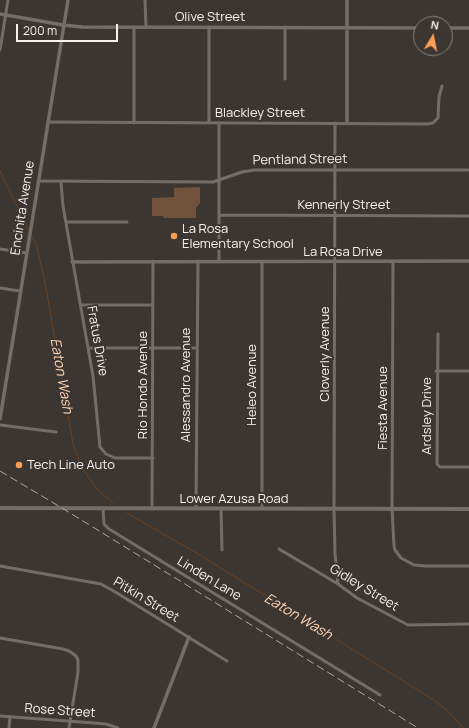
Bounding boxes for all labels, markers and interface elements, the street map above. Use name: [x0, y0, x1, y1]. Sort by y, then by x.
street label: Olive Street: [175, 9, 245, 25]
scale bar: [18, 16, 120, 42]
north arrow: [413, 16, 453, 56]
text: N: [430, 17, 440, 33]
text: 200 m: [23, 22, 57, 39]
street label: Blackley Street: [215, 105, 305, 121]
street label: Pentland Street: [253, 151, 347, 169]
street label: Encinita Avenue: [8, 160, 38, 256]
street label: Kennerly Street: [298, 197, 390, 213]
place label: La Rosa Elementary School: [182, 221, 294, 252]
marker: La Rosa Elementary School: [169, 231, 179, 241]
street label: La Rosa Drive: [303, 244, 383, 260]
street label: Fratus Drive: [83, 305, 111, 377]
street label: Cloverly Avenue: [317, 306, 333, 402]
street label: Alessandro Avenue: [178, 328, 194, 442]
street label: Rio Hondo Avenue: [135, 331, 151, 439]
water label: Eaton Wash: [46, 337, 76, 415]
street label: Heleo Avenue: [244, 344, 260, 426]
street label: Fiesta Avenue: [375, 366, 391, 450]
street label: Ardsley Drive: [419, 377, 435, 455]
place label: Tech Line Auto: [27, 457, 115, 473]
marker: Tech Line Auto: [14, 460, 24, 470]
street label: Lower Azusa Road: [180, 491, 288, 507]
street label: Linden Lane: [174, 554, 244, 604]
street label: Gidley Street: [327, 561, 401, 615]
street label: Pitkin Street: [110, 574, 182, 626]
water label: Eaton Wash: [261, 590, 335, 644]
street label: Rose Street: [24, 701, 96, 721]

